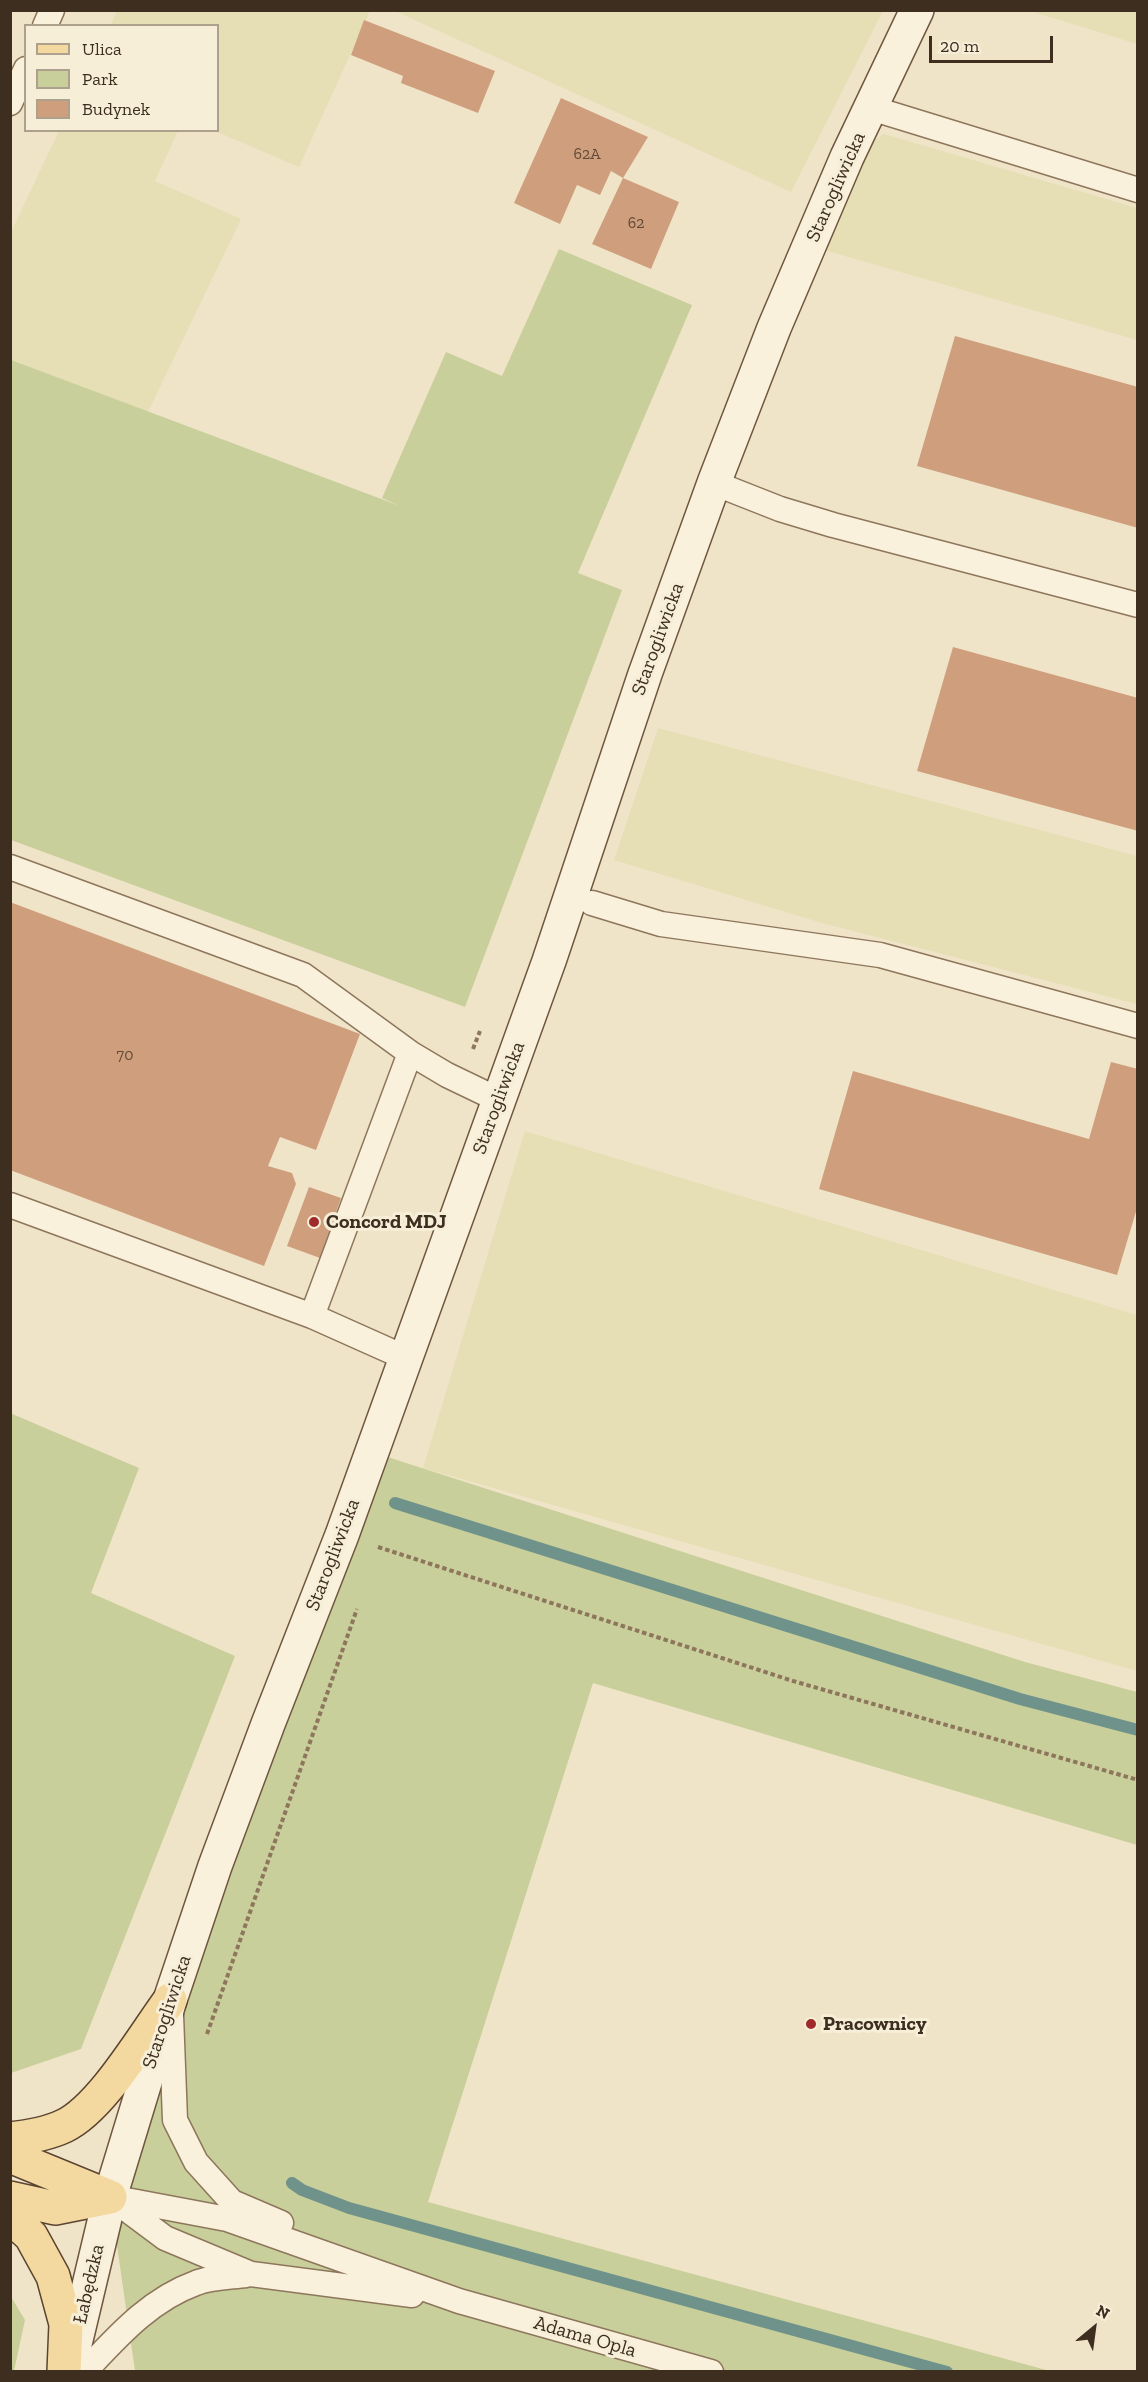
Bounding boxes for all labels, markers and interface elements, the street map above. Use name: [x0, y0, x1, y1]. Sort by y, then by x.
legend: [24, 24, 219, 132]
scale bar: [932, 24, 1056, 62]
text: 20 m: [940, 35, 979, 57]
text: Ulica: [82, 38, 122, 60]
text: Park: [82, 68, 118, 90]
text: Budynek: [82, 98, 150, 120]
street label: Starogliwicka: [801, 128, 871, 246]
house number: 62A: [573, 144, 601, 164]
house number: 62: [628, 213, 644, 233]
street label: Starogliwicka: [626, 579, 690, 699]
street label: Starogliwicka: [467, 1038, 531, 1158]
house number: 70: [117, 1045, 133, 1065]
place label: Concord MDJ: [326, 1210, 446, 1234]
marker: Concord MDJ: [307, 1215, 321, 1229]
street label: Starogliwicka: [301, 1495, 365, 1615]
street label: Starogliwicka: [137, 1952, 197, 2072]
place label: Pracownicy: [823, 2012, 927, 2036]
marker: Pracownicy: [804, 2017, 818, 2031]
street label: Łabędzka: [68, 2242, 110, 2326]
north arrow: [1064, 2298, 1124, 2358]
text: N: [1093, 2301, 1113, 2323]
street label: Adama Opla: [531, 2311, 639, 2363]

